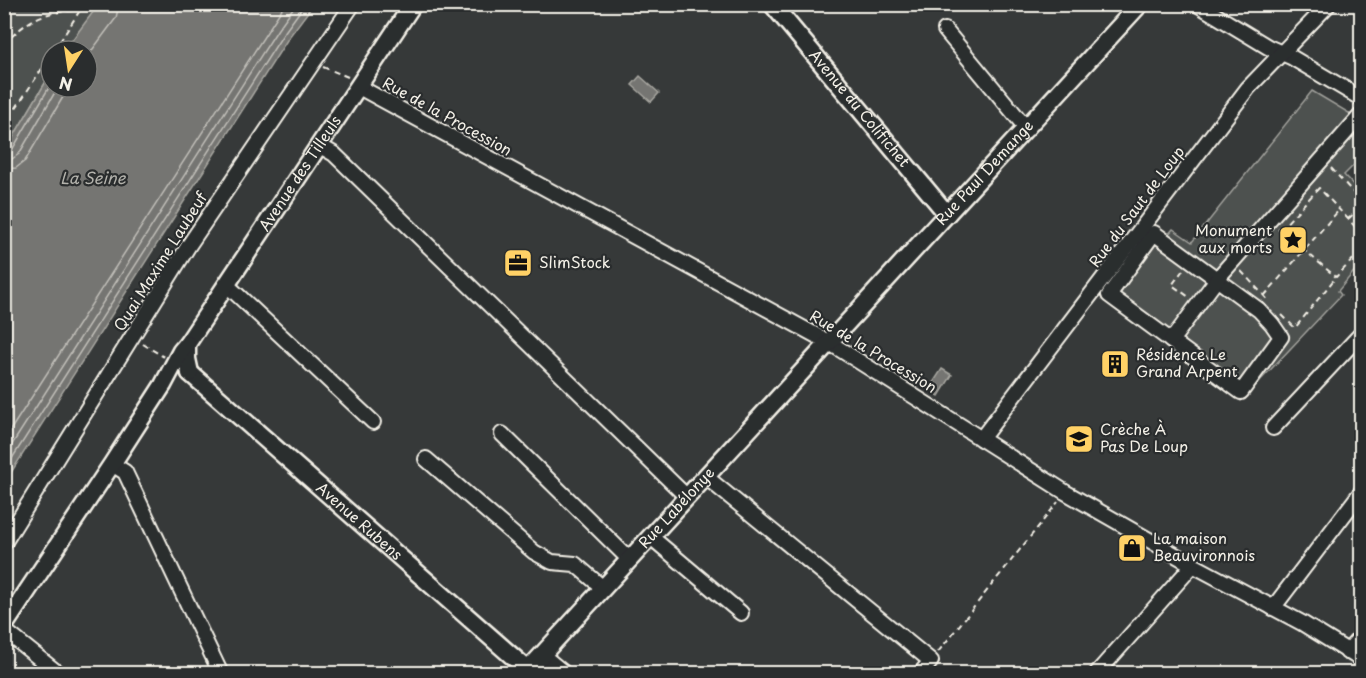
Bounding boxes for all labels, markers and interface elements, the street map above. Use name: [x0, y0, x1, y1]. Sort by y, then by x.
north arrow: [39, 39, 99, 99]
street label: Avenue du Colifichet: [804, 44, 916, 171]
street label: Rue de la Procession: [379, 71, 517, 161]
text: N: [57, 72, 74, 98]
street label: Avenue des Tilleuls: [252, 110, 346, 235]
street label: Rue Paul Demange: [929, 114, 1038, 230]
street label: Rue du Saut de Loup: [1083, 141, 1189, 272]
water label: La Seine: [60, 165, 127, 189]
street label: Quai Maxime Laubeuf: [108, 186, 212, 335]
place label: Monument aux morts: [1195, 218, 1272, 258]
place icon: Monument aux morts: [1277, 224, 1309, 256]
office icon: SlimStock: [502, 247, 534, 279]
place label: SlimStock: [539, 250, 611, 273]
street label: Rue de la Procession: [806, 304, 942, 398]
place label: Résidence Le Grand Arpent: [1136, 342, 1238, 382]
building icon: Résidence Le Grand Arpent: [1099, 348, 1131, 380]
place label: Crèche À Pas De Loup: [1100, 417, 1188, 457]
school or university icon: Crèche À Pas De Loup: [1063, 423, 1095, 455]
street label: Rue Labélonye: [632, 461, 719, 553]
street label: Avenue Rubens: [312, 476, 408, 565]
place label: La maison Beauvironnois: [1153, 526, 1255, 566]
shop icon: La maison Beauvironnois: [1116, 532, 1148, 564]

